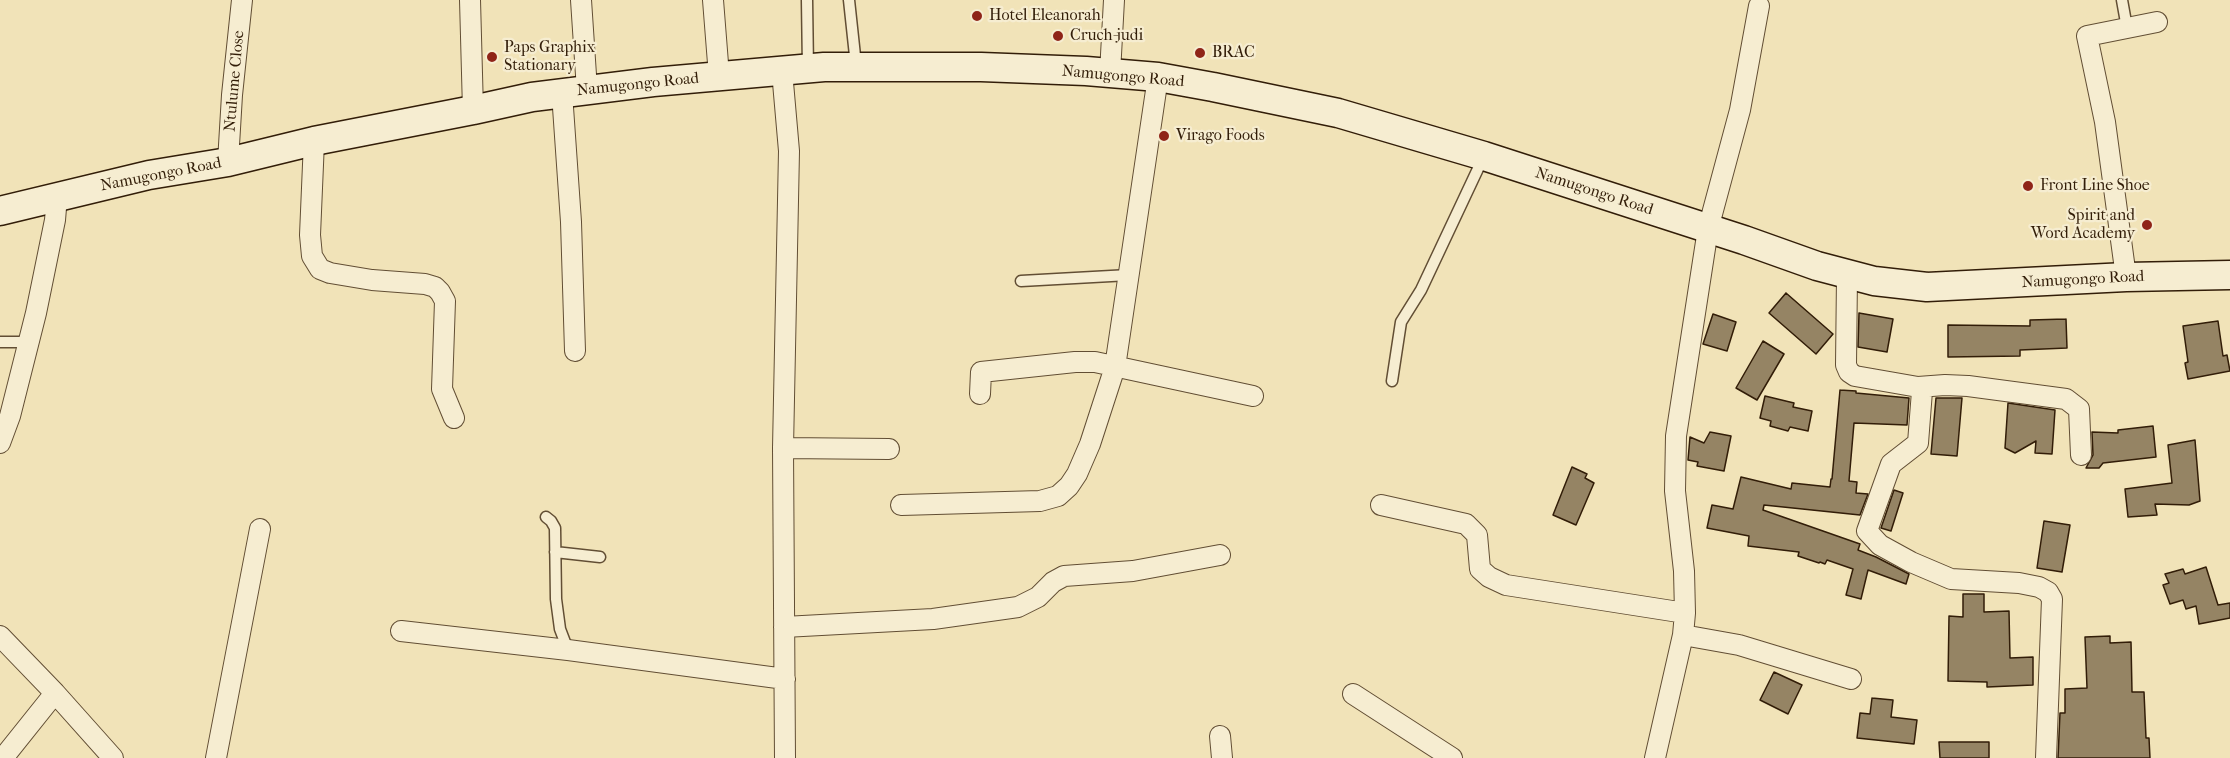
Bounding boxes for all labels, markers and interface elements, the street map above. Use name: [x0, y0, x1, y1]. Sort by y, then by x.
place label: Hotel Eleanorah: [989, 6, 1101, 26]
marker: Hotel Eleanorah: [970, 9, 984, 23]
place label: Cruch-judi: [1070, 26, 1143, 46]
marker: Cruch-judi: [1051, 29, 1065, 43]
street label: Ntulume Close: [221, 30, 249, 132]
place label: Paps Graphix Stationary: [504, 38, 595, 76]
place label: BRAC: [1212, 43, 1255, 63]
marker: BRAC: [1193, 46, 1207, 60]
marker: Paps Graphix Stationary: [485, 50, 499, 64]
street label: Namugongo Road: [1061, 62, 1185, 92]
street label: Namugongo Road: [576, 69, 700, 101]
place label: Virago Foods: [1176, 126, 1265, 146]
marker: Virago Foods: [1157, 129, 1171, 143]
street label: Namugongo Road: [99, 154, 223, 196]
street label: Namugongo Road: [1533, 164, 1655, 220]
place label: Front Line Shoe: [2040, 176, 2150, 196]
marker: Front Line Shoe: [2021, 179, 2035, 193]
place label: Spirit and Word Academy: [2031, 206, 2135, 244]
marker: Spirit and Word Academy: [2140, 218, 2154, 232]
street label: Namugongo Road: [2021, 267, 2145, 293]

